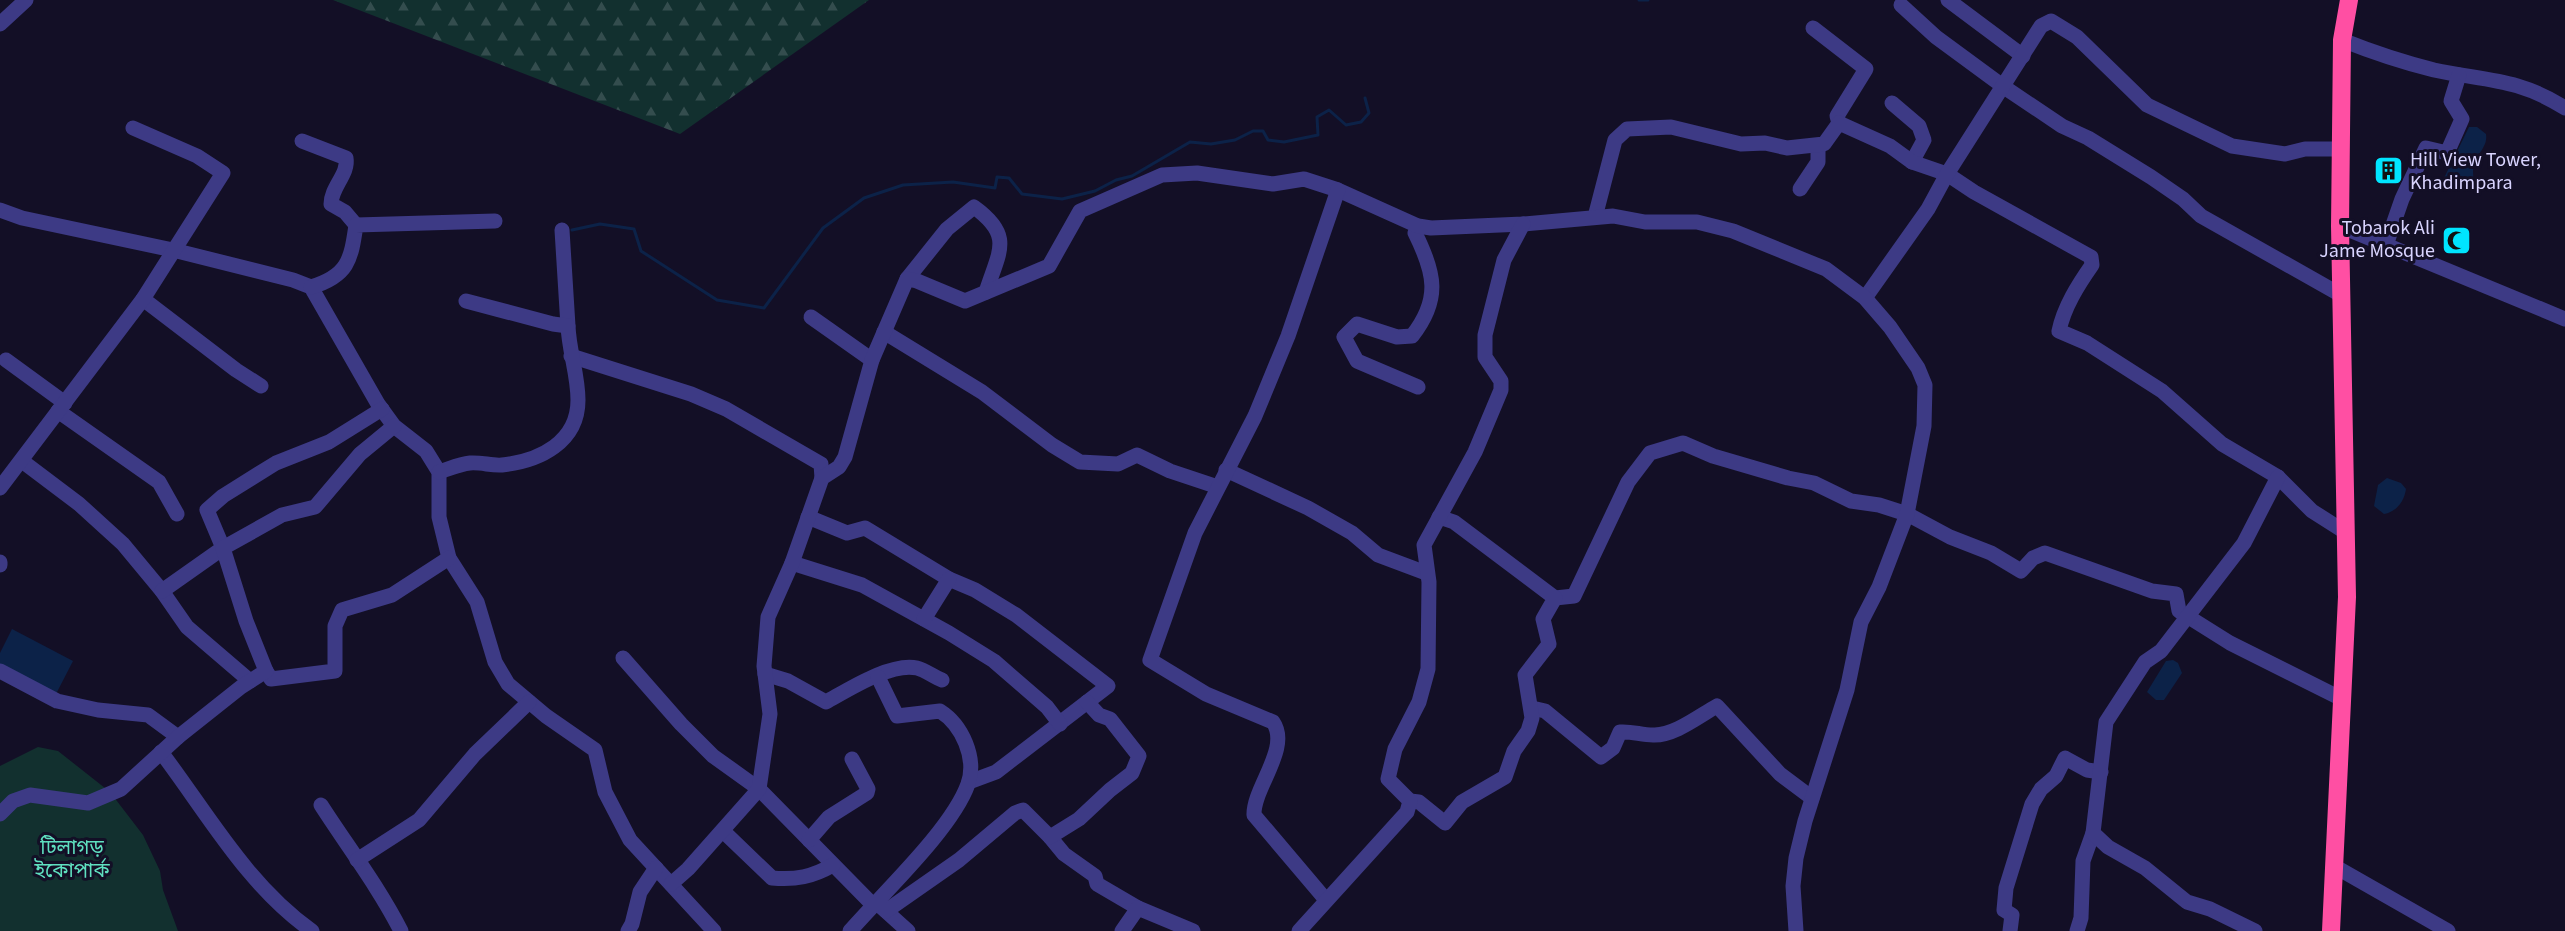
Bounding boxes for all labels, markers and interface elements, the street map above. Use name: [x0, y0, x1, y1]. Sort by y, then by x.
place label: Hill View Tower, Khadimpara: [2410, 146, 2541, 197]
building icon: Hill View Tower, Khadimpara: [2373, 155, 2405, 187]
place label: Tobarok Ali Jame Mosque: [2319, 214, 2435, 265]
mosque icon: Tobarok Ali Jame Mosque: [2440, 224, 2472, 256]
park label: টিলাগড় ইকোপার্ক: [33, 834, 110, 885]

